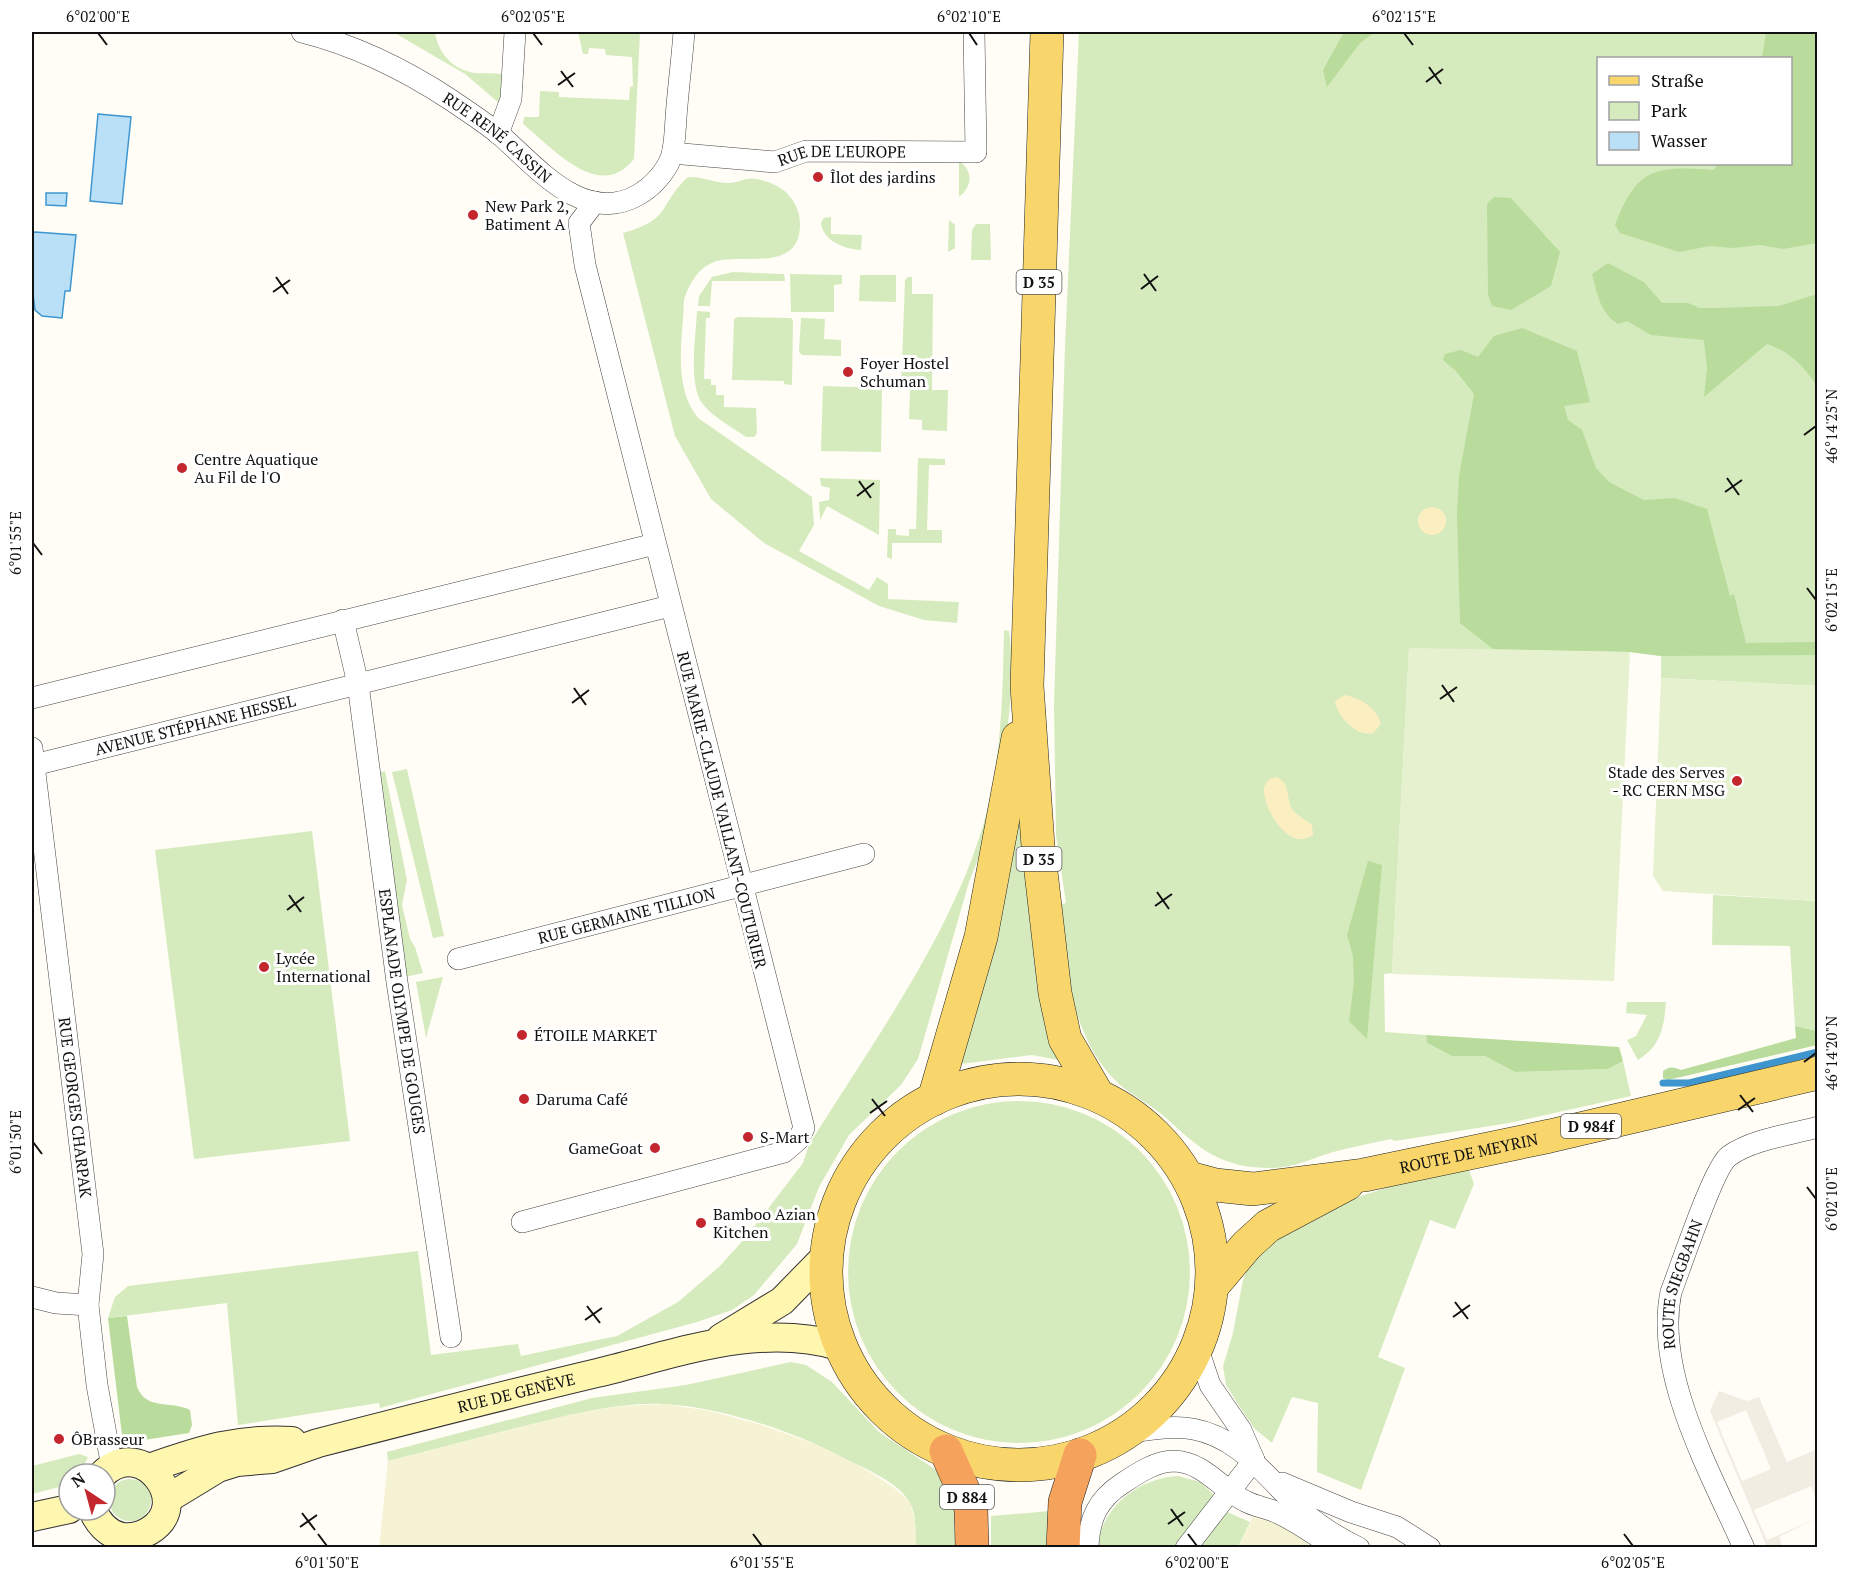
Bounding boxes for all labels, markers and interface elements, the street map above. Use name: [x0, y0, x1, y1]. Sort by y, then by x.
text: 6°02'00"E: [66, 6, 130, 26]
text: 6°02'05"E: [501, 6, 565, 26]
text: 6°02'10"E: [937, 6, 1001, 26]
text: 6°02'15"E: [1372, 6, 1436, 26]
legend: [1597, 57, 1792, 165]
text: Straße: [1651, 68, 1704, 92]
street label: RUE RENÉ CASSIN: [439, 87, 556, 188]
text: Park: [1651, 98, 1688, 122]
text: Wasser: [1651, 128, 1707, 152]
street label: RUE DE L'EUROPE: [775, 140, 906, 171]
place label: Îlot des jardins: [830, 166, 936, 188]
marker: Îlot des jardins: [811, 170, 825, 184]
place label: New Park 2, Batiment A: [485, 195, 569, 235]
marker: New Park 2, Batiment A: [466, 208, 480, 222]
road number: D 35: [1016, 270, 1062, 294]
place label: Foyer Hostel Schuman: [860, 352, 950, 392]
marker: Foyer Hostel Schuman: [841, 365, 855, 379]
text: 46°14'25"N: [1821, 389, 1841, 463]
place label: Centre Aquatique Au Fil de l'O: [194, 448, 318, 488]
marker: Centre Aquatique Au Fil de l'O: [175, 461, 189, 475]
text: 6°01'55"E: [5, 511, 25, 575]
text: 6°02'15"E: [1821, 568, 1841, 632]
street label: RUE MARIE-CLAUDE VAILLANT-COUTURIER: [672, 649, 772, 972]
street label: AVENUE STÉPHANE HESSEL: [92, 689, 298, 760]
place label: Stade des Serves - RC CERN MSG: [1608, 761, 1725, 801]
marker: Stade des Serves - RC CERN MSG: [1730, 774, 1744, 788]
road number: D 35: [1016, 847, 1062, 871]
street label: RUE GERMAINE TILLION: [535, 882, 718, 949]
street label: ESPLANADE OLYMPE DE GOUGES: [374, 887, 431, 1135]
place label: Lycée International: [276, 947, 371, 987]
marker: Lycée International: [257, 960, 271, 974]
street label: RUE GEORGES CHARPAK: [54, 1016, 97, 1200]
text: 46°14'20"N: [1821, 1016, 1841, 1090]
place label: ÉTOILE MARKET: [534, 1024, 657, 1046]
marker: ÉTOILE MARKET: [515, 1028, 529, 1042]
place label: Daruma Café: [536, 1088, 628, 1110]
marker: Daruma Café: [517, 1092, 531, 1106]
text: 6°01'50"E: [5, 1110, 25, 1174]
road number: D 984f: [1561, 1114, 1621, 1138]
place label: S-Mart: [760, 1126, 809, 1148]
street label: ROUTE DE MEYRIN: [1397, 1128, 1540, 1178]
marker: S-Mart: [741, 1130, 755, 1144]
place label: GameGoat: [568, 1137, 643, 1159]
marker: GameGoat: [648, 1141, 662, 1155]
text: 6°02'10"E: [1821, 1167, 1841, 1231]
place label: Bamboo Azian Kitchen: [713, 1203, 816, 1243]
marker: Bamboo Azian Kitchen: [694, 1216, 708, 1230]
street label: ROUTE SIEGBAHN: [1657, 1216, 1708, 1350]
street label: RUE DE GENÈVE: [455, 1368, 577, 1418]
place label: ÔBrasseur: [71, 1428, 145, 1450]
marker: ÔBrasseur: [52, 1432, 66, 1446]
north arrow: [57, 1462, 117, 1522]
text: N: [67, 1467, 90, 1492]
road number: D 884: [940, 1485, 994, 1509]
text: 6°01'50"E: [295, 1552, 359, 1572]
text: 6°01'55"E: [730, 1552, 794, 1572]
text: 6°02'00"E: [1165, 1552, 1229, 1572]
text: 6°02'05"E: [1601, 1552, 1665, 1572]

